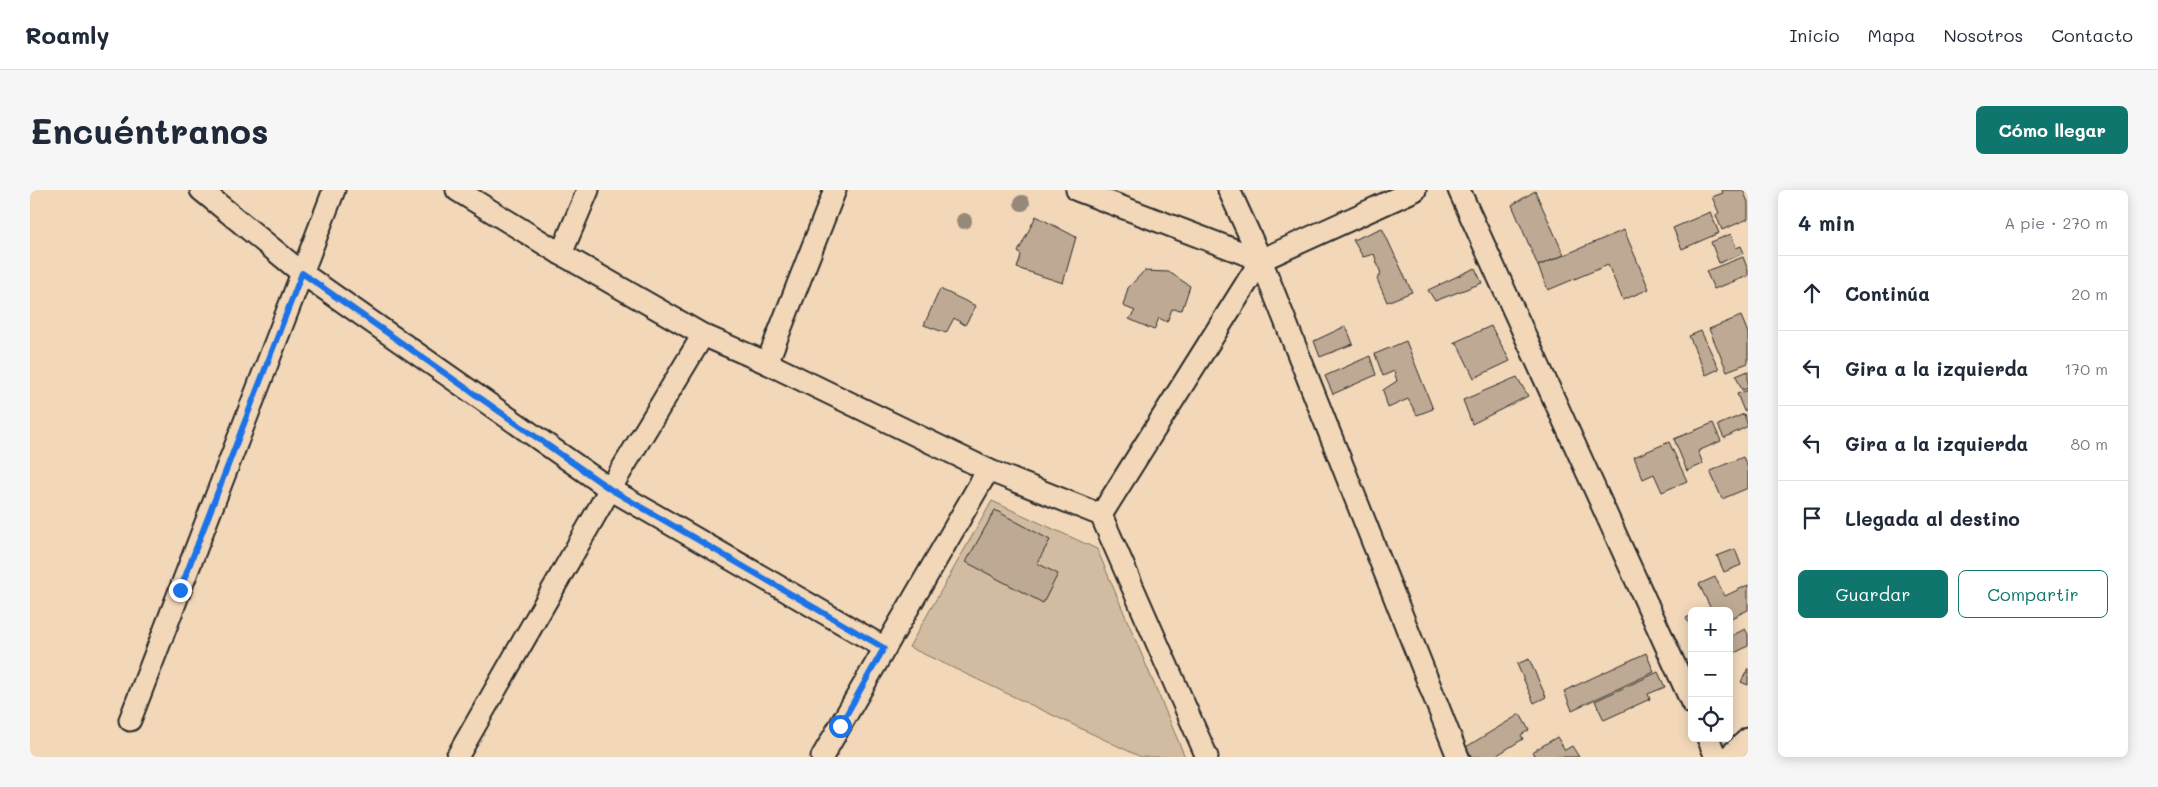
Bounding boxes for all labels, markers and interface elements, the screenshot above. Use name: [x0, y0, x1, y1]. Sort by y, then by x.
text: Roamly: [25, 19, 109, 50]
text: Inicio: [1789, 23, 1840, 47]
text: Mapa: [1868, 23, 1915, 47]
text: Nosotros: [1943, 23, 2023, 47]
text: Contacto: [2051, 23, 2133, 47]
button: Cómo llegar: [1976, 106, 2128, 154]
text: Encuéntranos: [30, 107, 269, 153]
text: 4 min: [1798, 209, 1855, 236]
text: A pie · 270 m: [2004, 212, 2108, 233]
icon: ahead: [1798, 279, 1826, 307]
text: Continúa: [1845, 281, 1930, 306]
text: 20 m: [2071, 283, 2108, 304]
icon: left: [1798, 354, 1826, 382]
text: Gira a la izquierda: [1845, 356, 2028, 381]
text: 170 m: [2064, 358, 2108, 379]
icon: left: [1798, 429, 1826, 457]
text: Gira a la izquierda: [1845, 431, 2028, 456]
text: 80 m: [2071, 433, 2108, 454]
icon: arrive: [1798, 504, 1826, 532]
text: Llegada al destino: [1845, 506, 2020, 531]
button: Guardar: [1798, 570, 1948, 618]
button: Compartir: [1958, 570, 2108, 618]
route end: [169, 579, 192, 602]
map controls: [1688, 607, 1733, 742]
button: +: [1688, 607, 1733, 652]
button: −: [1688, 652, 1733, 697]
button: locate: [1688, 697, 1733, 742]
route start: [829, 715, 852, 738]

